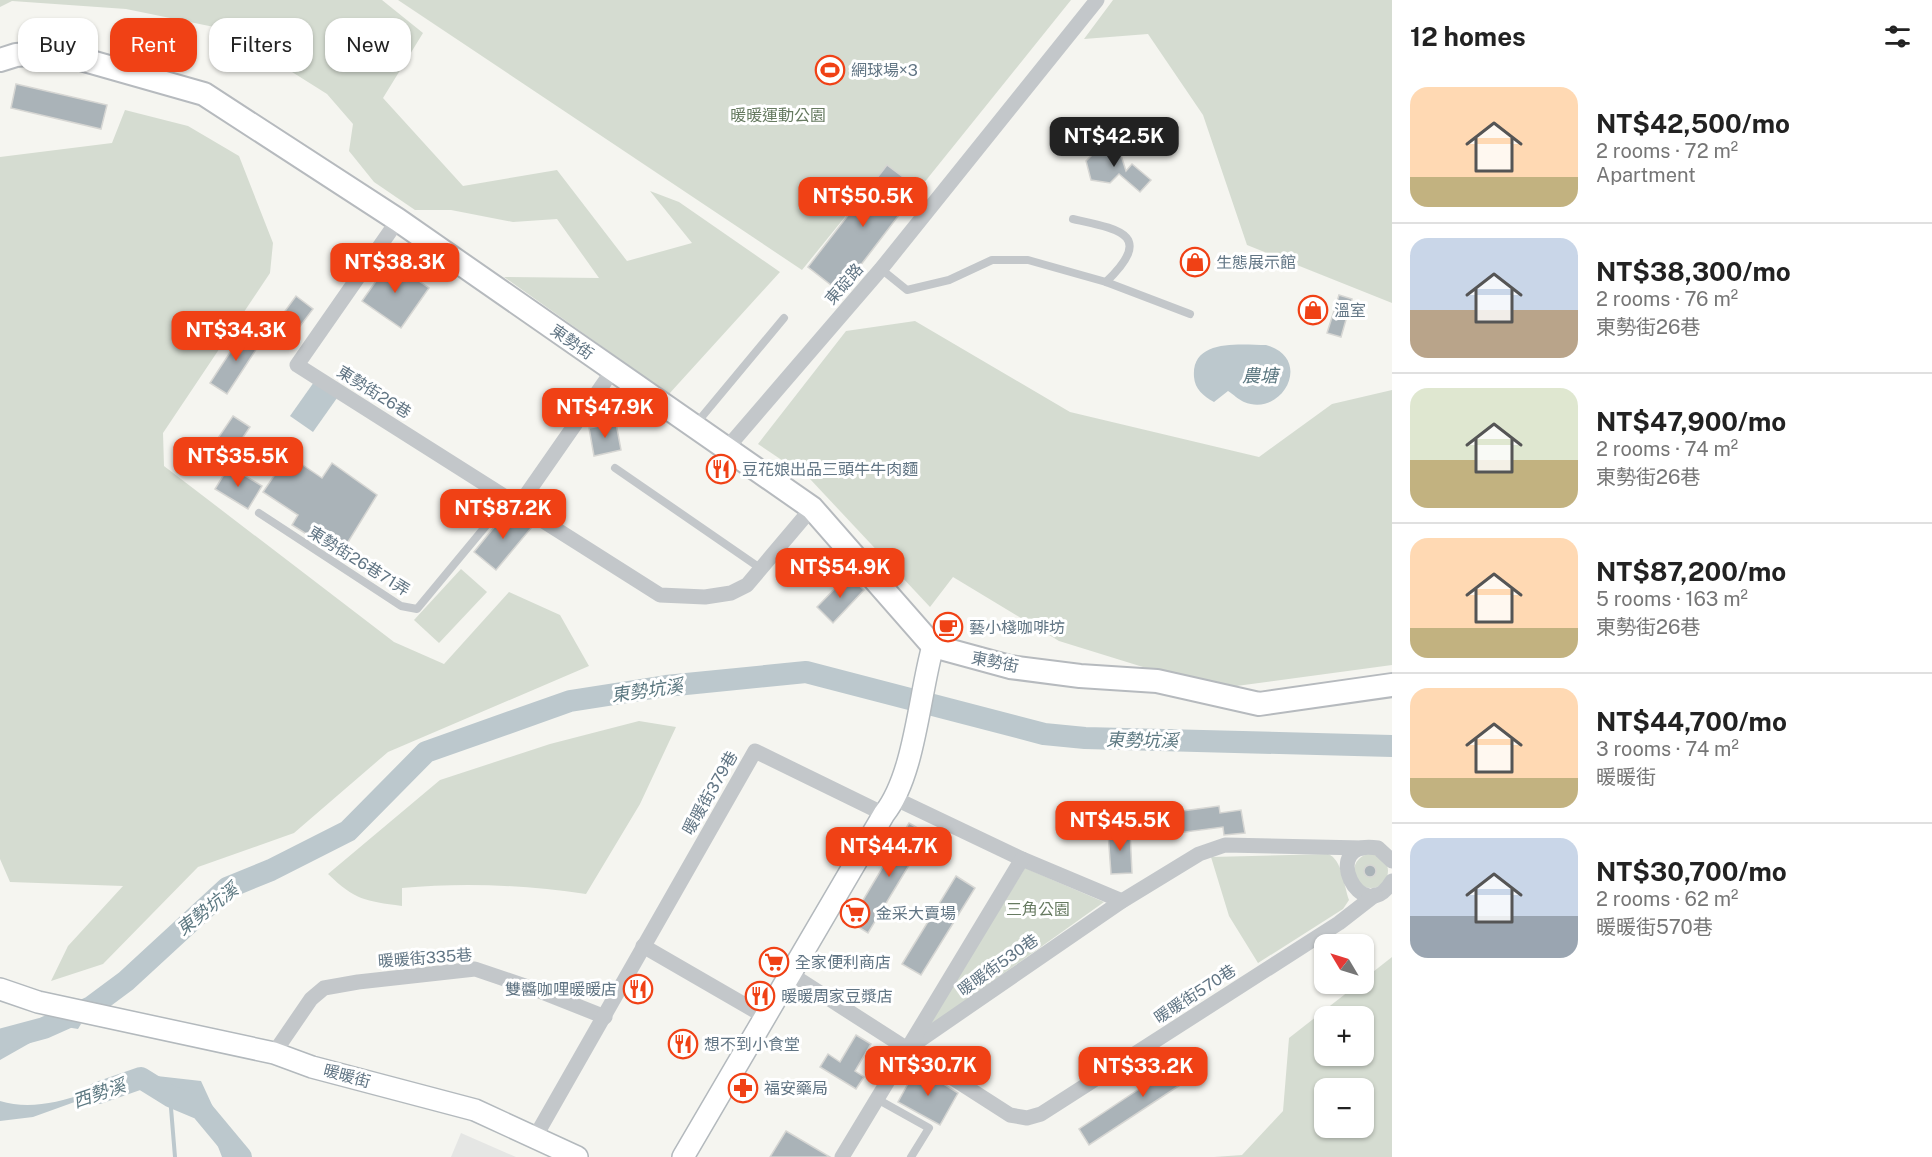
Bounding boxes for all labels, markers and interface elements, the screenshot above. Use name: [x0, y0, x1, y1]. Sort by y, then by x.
chip: Buy: [18, 18, 98, 72]
chip: Rent: [110, 18, 197, 72]
chip: Filters: [209, 18, 313, 72]
chip: New: [325, 18, 411, 72]
icon: filters: [1881, 20, 1914, 53]
text: 12 homes: [1410, 21, 1526, 52]
sports icon: 網球場×3: [814, 54, 846, 86]
place label: 網球場×3: [851, 61, 918, 80]
park label: 暖暖運動公園: [730, 106, 826, 125]
text: NT$42,500/mo: [1596, 108, 1790, 139]
icon: home: [1458, 111, 1530, 183]
pin: NT$42.5K: [1052, 117, 1176, 168]
text: NT$42.5K: [1064, 124, 1164, 148]
text: 2 rooms · 72 m²: [1596, 139, 1738, 163]
text: Apartment: [1596, 163, 1696, 187]
pin: NT$50.5K: [801, 177, 925, 228]
text: NT$50.5K: [812, 184, 914, 208]
pin: NT$38.3K: [333, 243, 457, 294]
shop icon: 生態展示館: [1179, 246, 1211, 278]
text: NT$38.3K: [344, 250, 446, 274]
place label: 生態展示館: [1216, 253, 1296, 272]
text: NT$38,300/mo: [1596, 256, 1791, 287]
street label: 東碇路: [821, 260, 867, 308]
icon: home: [1458, 262, 1530, 334]
text: 2 rooms · 76 m²: [1596, 287, 1738, 311]
shop icon: 溫室: [1297, 294, 1329, 326]
place label: 溫室: [1334, 301, 1366, 320]
pin: NT$34.3K: [174, 311, 298, 362]
text: 東勢街26巷: [1596, 315, 1700, 339]
text: NT$34.3K: [186, 318, 286, 342]
street label: 東勢街: [547, 320, 597, 364]
street label: 東勢街26巷: [334, 362, 414, 422]
water label: 農塘: [1242, 365, 1281, 386]
pin: NT$47.9K: [543, 388, 667, 439]
text: NT$47.9K: [556, 395, 654, 419]
text: NT$47,900/mo: [1596, 406, 1786, 437]
icon: home: [1458, 412, 1530, 484]
pin: NT$35.5K: [176, 437, 300, 488]
text: 2 rooms · 74 m²: [1596, 437, 1738, 461]
text: NT$35.5K: [187, 444, 289, 468]
restaurant icon: 豆花娘出品三頭牛牛肉麵: [705, 453, 737, 485]
place label: 豆花娘出品三頭牛牛肉麵: [742, 460, 918, 479]
text: 東勢街26巷: [1596, 465, 1700, 489]
pin: NT$87.2K: [441, 489, 565, 540]
text: NT$87.2K: [454, 496, 552, 520]
street label: 東勢街26巷71弄: [305, 522, 413, 600]
pin: NT$54.9K: [778, 548, 902, 599]
text: NT$54.9K: [789, 555, 891, 579]
text: NT$87,200/mo: [1596, 556, 1786, 587]
icon: home: [1458, 562, 1530, 634]
text: 5 rooms · 163 m²: [1596, 587, 1748, 611]
cafe icon: 藝小棧咖啡坊: [932, 611, 964, 643]
text: 東勢街26巷: [1596, 615, 1700, 639]
place label: 藝小棧咖啡坊: [969, 618, 1065, 637]
street label: 東勢街: [970, 648, 1020, 676]
water label: 東勢坑溪: [610, 674, 687, 705]
text: NT$44,700/mo: [1596, 706, 1787, 737]
icon: home: [1458, 712, 1530, 784]
water label: 東勢坑溪: [1106, 729, 1181, 751]
text: 3 rooms · 74 m²: [1596, 737, 1739, 761]
street label: 暖暖街379巷: [679, 748, 741, 838]
text: 暖暖街: [1596, 765, 1656, 789]
pin: NT$45.5K: [1058, 801, 1182, 852]
text: NT$45.5K: [1069, 808, 1171, 832]
pin: NT$44.7K: [827, 827, 951, 878]
text: NT$44.7K: [840, 834, 938, 858]
text: NT$30,700/mo: [1596, 856, 1787, 887]
icon: home: [1458, 862, 1530, 934]
water label: 東勢坑溪: [172, 877, 244, 939]
text: 2 rooms · 62 m²: [1596, 887, 1738, 911]
supermarket icon: 金采大賣場: [839, 897, 871, 929]
park label: 三角公園: [1006, 900, 1070, 919]
place label: 金采大賣場: [876, 904, 956, 923]
text: 暖暖街570巷: [1596, 915, 1713, 939]
street label: 暖暖街530巷: [954, 930, 1042, 1000]
north arrow: [1314, 934, 1374, 994]
map controls: [1314, 934, 1374, 1138]
street label: 暖暖街335巷: [377, 945, 473, 971]
supermarket icon: 全家便利商店: [758, 946, 790, 978]
place label: 全家便利商店: [795, 953, 891, 972]
street label: 暖暖街570巷: [1151, 961, 1239, 1027]
restaurant icon: 雙醬咖哩暖暖店: [622, 973, 654, 1005]
place label: 雙醬咖哩暖暖店: [505, 980, 617, 999]
restaurant icon: 暖暖周家豆漿店: [744, 980, 776, 1012]
place label: 暖暖周家豆漿店: [781, 987, 893, 1006]
button: +: [1314, 1006, 1374, 1066]
restaurant icon: 想不到小食堂: [667, 1028, 699, 1060]
place label: 想不到小食堂: [704, 1035, 800, 1054]
pin: NT$30.7K: [866, 1046, 990, 1097]
pin: NT$33.2K: [1081, 1047, 1205, 1098]
text: NT$30.7K: [879, 1053, 977, 1077]
text: NT$33.2K: [1093, 1054, 1193, 1078]
street label: 暖暖街: [321, 1061, 373, 1091]
pharmacy icon: 福安藥局: [727, 1072, 759, 1104]
water label: 西勢溪: [70, 1073, 131, 1112]
button: −: [1314, 1078, 1374, 1138]
place label: 福安藥局: [764, 1079, 828, 1098]

